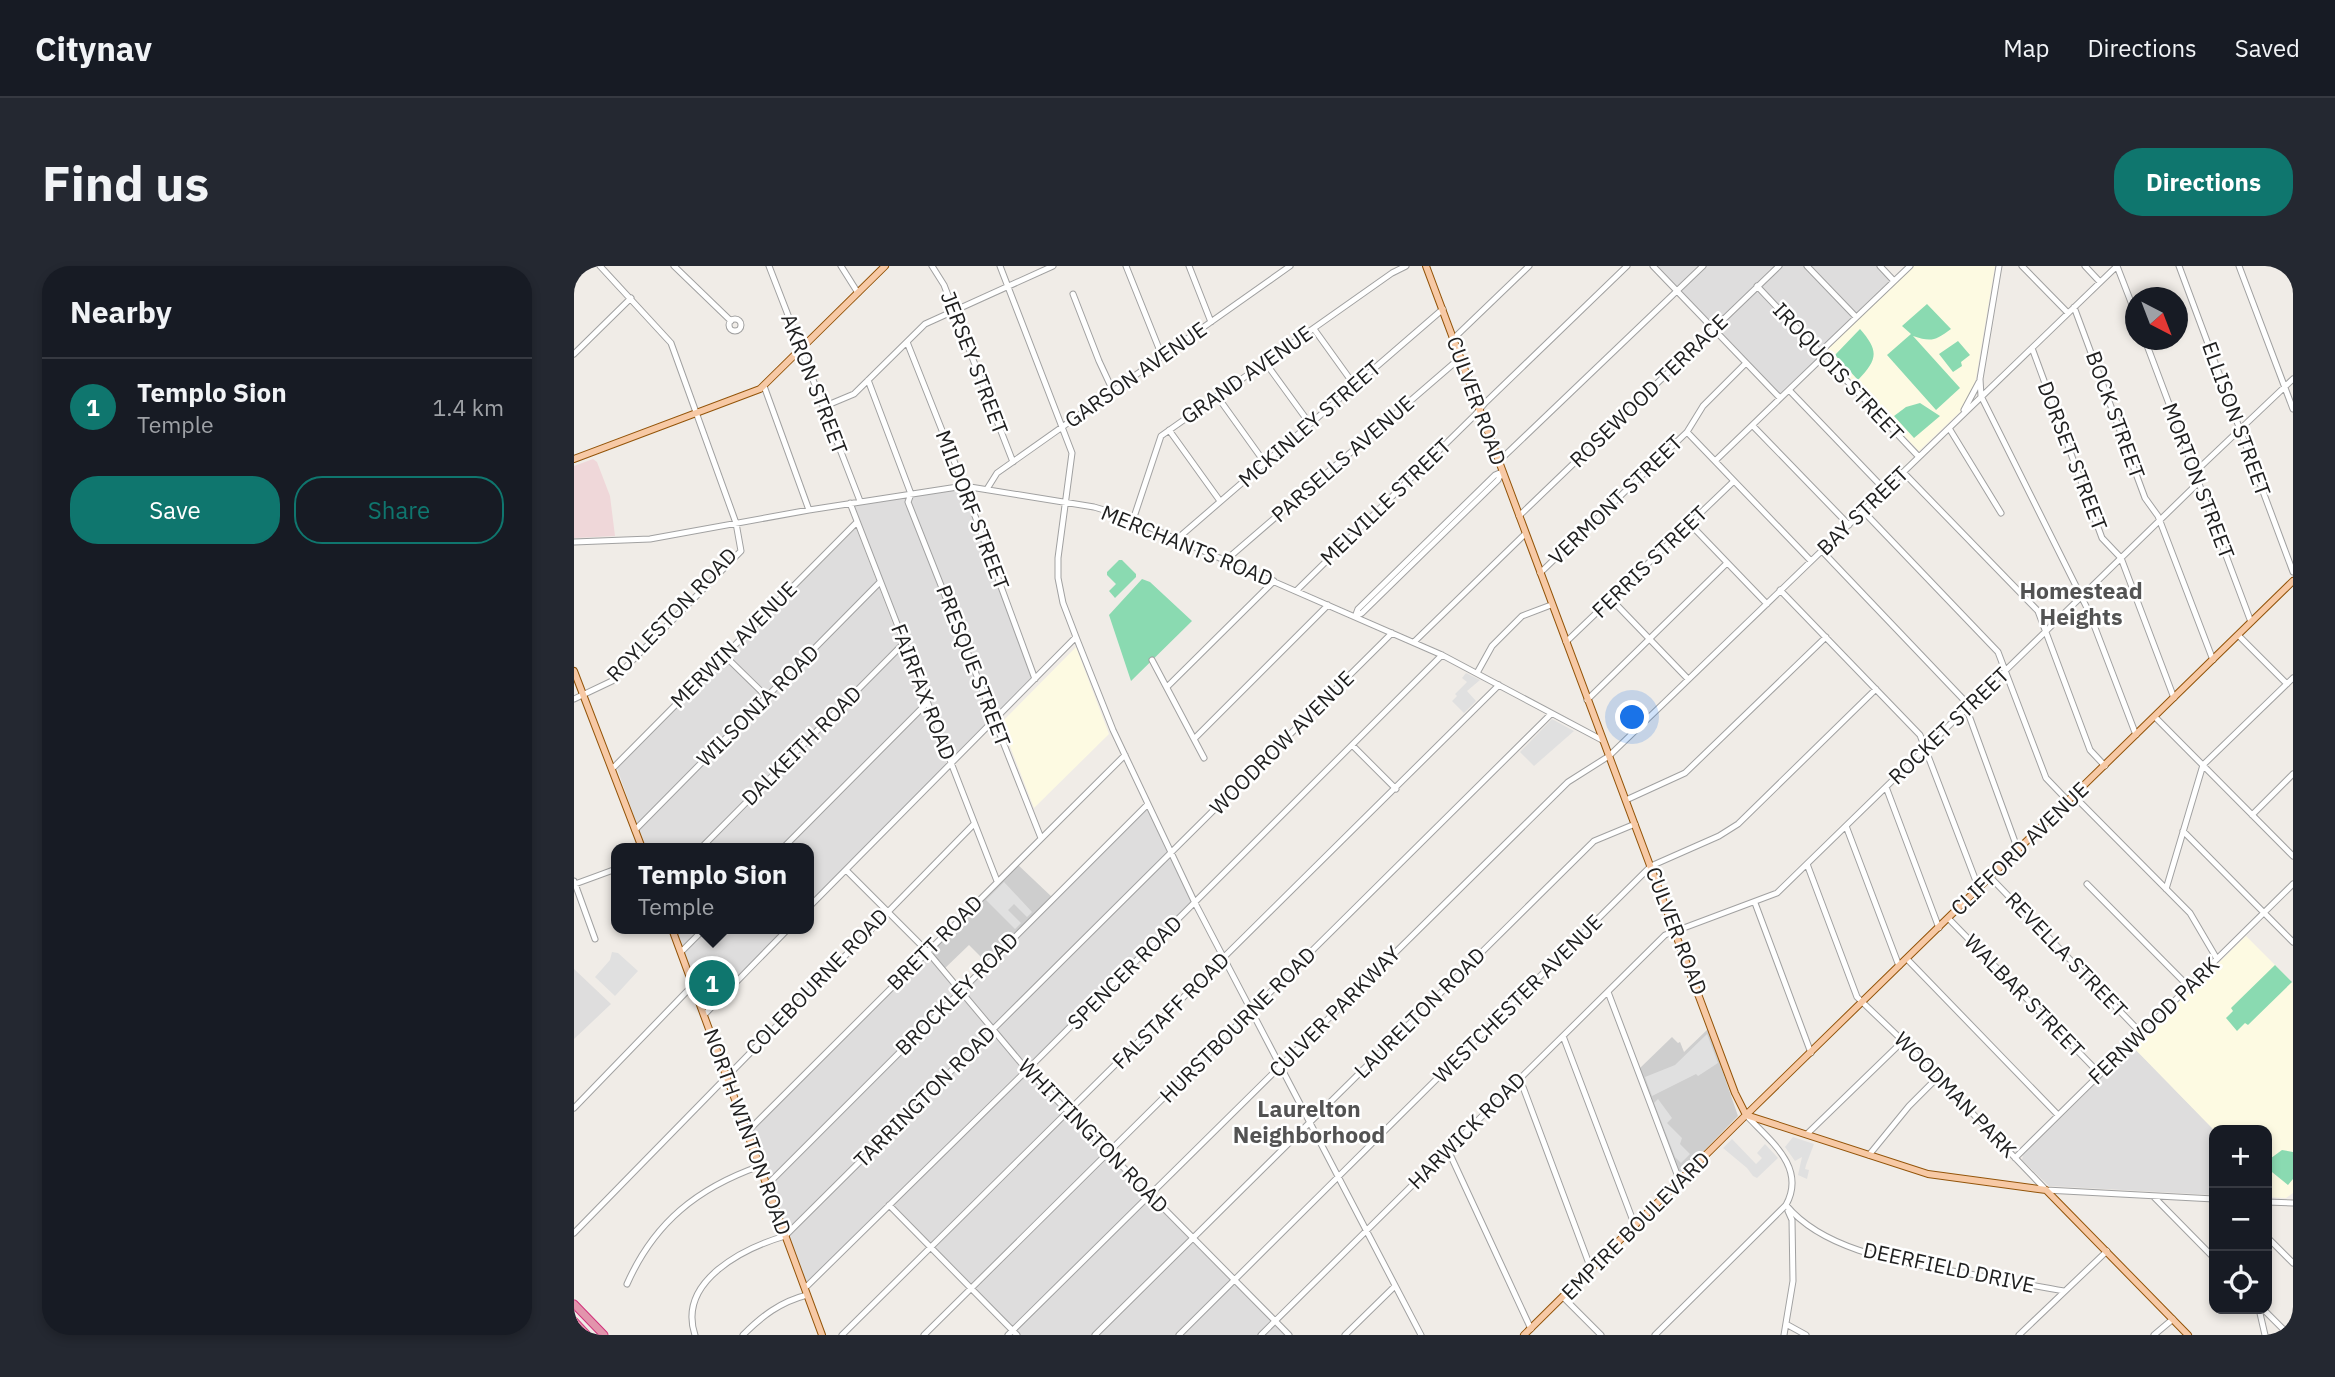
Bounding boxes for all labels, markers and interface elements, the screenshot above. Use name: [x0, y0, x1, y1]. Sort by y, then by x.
text: Citynav: [35, 27, 152, 70]
text: Map: [2003, 32, 2049, 64]
text: Directions: [2087, 32, 2197, 64]
text: Saved: [2235, 32, 2300, 64]
button: Directions: [2114, 148, 2293, 216]
text: Find us: [42, 151, 209, 214]
street label: JERSEY STREET: [935, 287, 1015, 438]
north arrow: [2125, 287, 2188, 350]
text: Nearby: [70, 292, 172, 331]
street label: IROQUOIS STREET: [1767, 296, 1910, 447]
street label: ROSEWOOD TERRACE: [1563, 307, 1733, 473]
street label: AKRON STREET: [775, 309, 855, 458]
street label: GARSON AVENUE: [1059, 315, 1212, 434]
street label: GRAND AVENUE: [1175, 318, 1318, 430]
street label: CULVER ROAD: [1441, 332, 1513, 469]
street label: ELLISON STREET: [2196, 338, 2278, 500]
street label: BOCK STREET: [2080, 347, 2152, 482]
street label: MCKINLEY STREET: [1232, 354, 1387, 493]
text: Templo Sion: [137, 375, 287, 409]
street label: DORSET STREET: [2032, 377, 2114, 534]
street label: PARSELLS AVENUE: [1265, 389, 1420, 528]
text: 1: [86, 392, 100, 422]
text: 1.4 km: [433, 392, 504, 422]
street label: MORTON STREET: [2156, 399, 2242, 563]
text: Temple: [137, 409, 214, 439]
street label: MILDORF STREET: [930, 426, 1016, 594]
street label: VERMONT STREET: [1542, 428, 1688, 571]
street label: MELVILLE STREET: [1314, 432, 1457, 571]
street label: BAY STREET: [1810, 460, 1914, 561]
button: Save: [70, 476, 280, 544]
button: Share: [294, 476, 504, 544]
street label: MERCHANTS ROAD: [1097, 498, 1277, 592]
street label: FERRIS STREET: [1586, 499, 1713, 624]
street label: ROYLESTON ROAD: [600, 541, 743, 687]
street label: MERWIN AVENUE: [664, 575, 803, 714]
district label: Homestead Heights: [2019, 575, 2143, 631]
street label: PRESQUE STREET: [930, 581, 1018, 750]
street label: FAIRFAX ROAD: [885, 620, 963, 764]
street label: WILSONIA ROAD: [690, 638, 824, 772]
street label: ROCKET STREET: [1882, 660, 2015, 790]
street label: WOODROW AVENUE: [1203, 664, 1360, 821]
street label: DALKEITH ROAD: [735, 679, 867, 811]
your location: [1615, 700, 1649, 734]
street label: CLIFFORD AVENUE: [1944, 775, 2094, 921]
popup: [611, 843, 814, 934]
text: Templo Sion: [638, 857, 787, 891]
street label: CULVER ROAD: [1640, 862, 1714, 999]
street label: REVELLA STREET: [2000, 886, 2134, 1023]
street label: BRETT ROAD: [880, 888, 988, 996]
text: Temple: [638, 891, 714, 921]
street label: COLEBOURNE ROAD: [739, 902, 894, 1061]
street label: WESTCHESTER AVENUE: [1427, 908, 1608, 1089]
street label: SPENCER ROAD: [1061, 909, 1188, 1036]
street label: BROCKLEY ROAD: [889, 926, 1024, 1061]
street label: WALBAR STREET: [1958, 927, 2091, 1063]
street label: CULVER PARKWAY: [1262, 939, 1406, 1083]
street label: HURSTBOURNE ROAD: [1153, 940, 1321, 1108]
street label: LAURELTON ROAD: [1348, 941, 1491, 1084]
street label: FALSTAFF ROAD: [1106, 946, 1235, 1075]
street label: FERNWOOD PARK: [2082, 951, 2225, 1090]
pin: 1: [689, 957, 735, 1009]
street label: TARRINGTON ROAD: [847, 1019, 1001, 1173]
street label: NORTH WINTON ROAD: [697, 1024, 798, 1239]
street label: WOODMAN PARK: [1888, 1025, 2023, 1163]
street label: WHITTINGTON ROAD: [1013, 1052, 1175, 1219]
street label: HARWICK ROAD: [1401, 1065, 1531, 1195]
district label: Laurelton Neighborhood: [1233, 1093, 1385, 1149]
map controls: [2209, 1125, 2272, 1314]
button: +: [2209, 1125, 2272, 1188]
street label: EMPIRE BOULEVARD: [1555, 1145, 1716, 1306]
button: −: [2209, 1188, 2272, 1251]
street label: DEERFIELD DRIVE: [1861, 1235, 2038, 1299]
button: locate: [2209, 1251, 2272, 1314]

